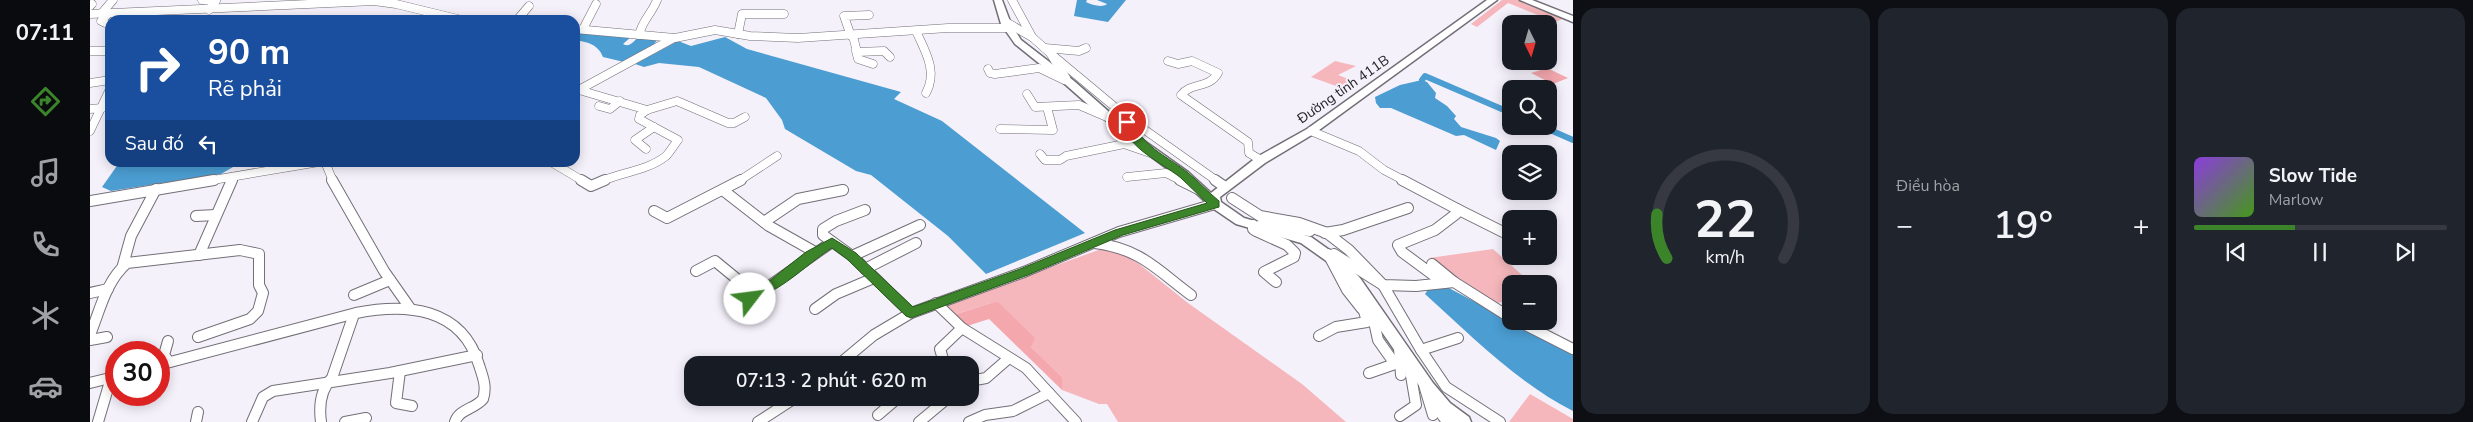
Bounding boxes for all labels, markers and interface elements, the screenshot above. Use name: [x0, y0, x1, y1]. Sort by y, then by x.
north arrow: [1502, 15, 1558, 70]
map controls: [1502, 15, 1557, 330]
text: 07:11: [16, 18, 74, 48]
text: 90 m: [208, 29, 290, 76]
icon: right: [125, 35, 190, 100]
street label: Đường tỉnh 411B: [1293, 51, 1393, 129]
text: Rẽ phải: [208, 74, 282, 104]
button: search: [1502, 80, 1557, 135]
icon: directions: [28, 84, 63, 119]
pin: [1106, 101, 1148, 143]
icon: arrive: [1113, 108, 1141, 136]
icon: left: [194, 130, 222, 158]
text: Sau đó: [125, 131, 184, 157]
button: layers: [1502, 145, 1557, 200]
icon: music: [28, 155, 63, 190]
text: Slow Tide: [2269, 163, 2357, 189]
text: Điều hòa: [1896, 175, 1960, 197]
text: 22: [1694, 184, 1757, 255]
text: Marlow: [2269, 189, 2323, 211]
text: 19°: [1993, 200, 2053, 251]
text: −: [1896, 207, 1913, 245]
text: +: [2133, 207, 2150, 245]
button: +: [1502, 210, 1557, 265]
icon: phone: [28, 227, 63, 262]
icon: previous: [2222, 238, 2250, 266]
icon: pause: [2306, 238, 2334, 266]
icon: next: [2391, 238, 2419, 266]
text: km/h: [1706, 245, 1745, 269]
position arrow: [723, 272, 775, 324]
button: −: [1502, 275, 1557, 330]
icon: climate: [28, 298, 63, 333]
speed limit sign: 30: [105, 341, 170, 406]
text: 07:13 · 2 phút · 620 m: [736, 368, 927, 394]
icon: car: [28, 369, 63, 404]

